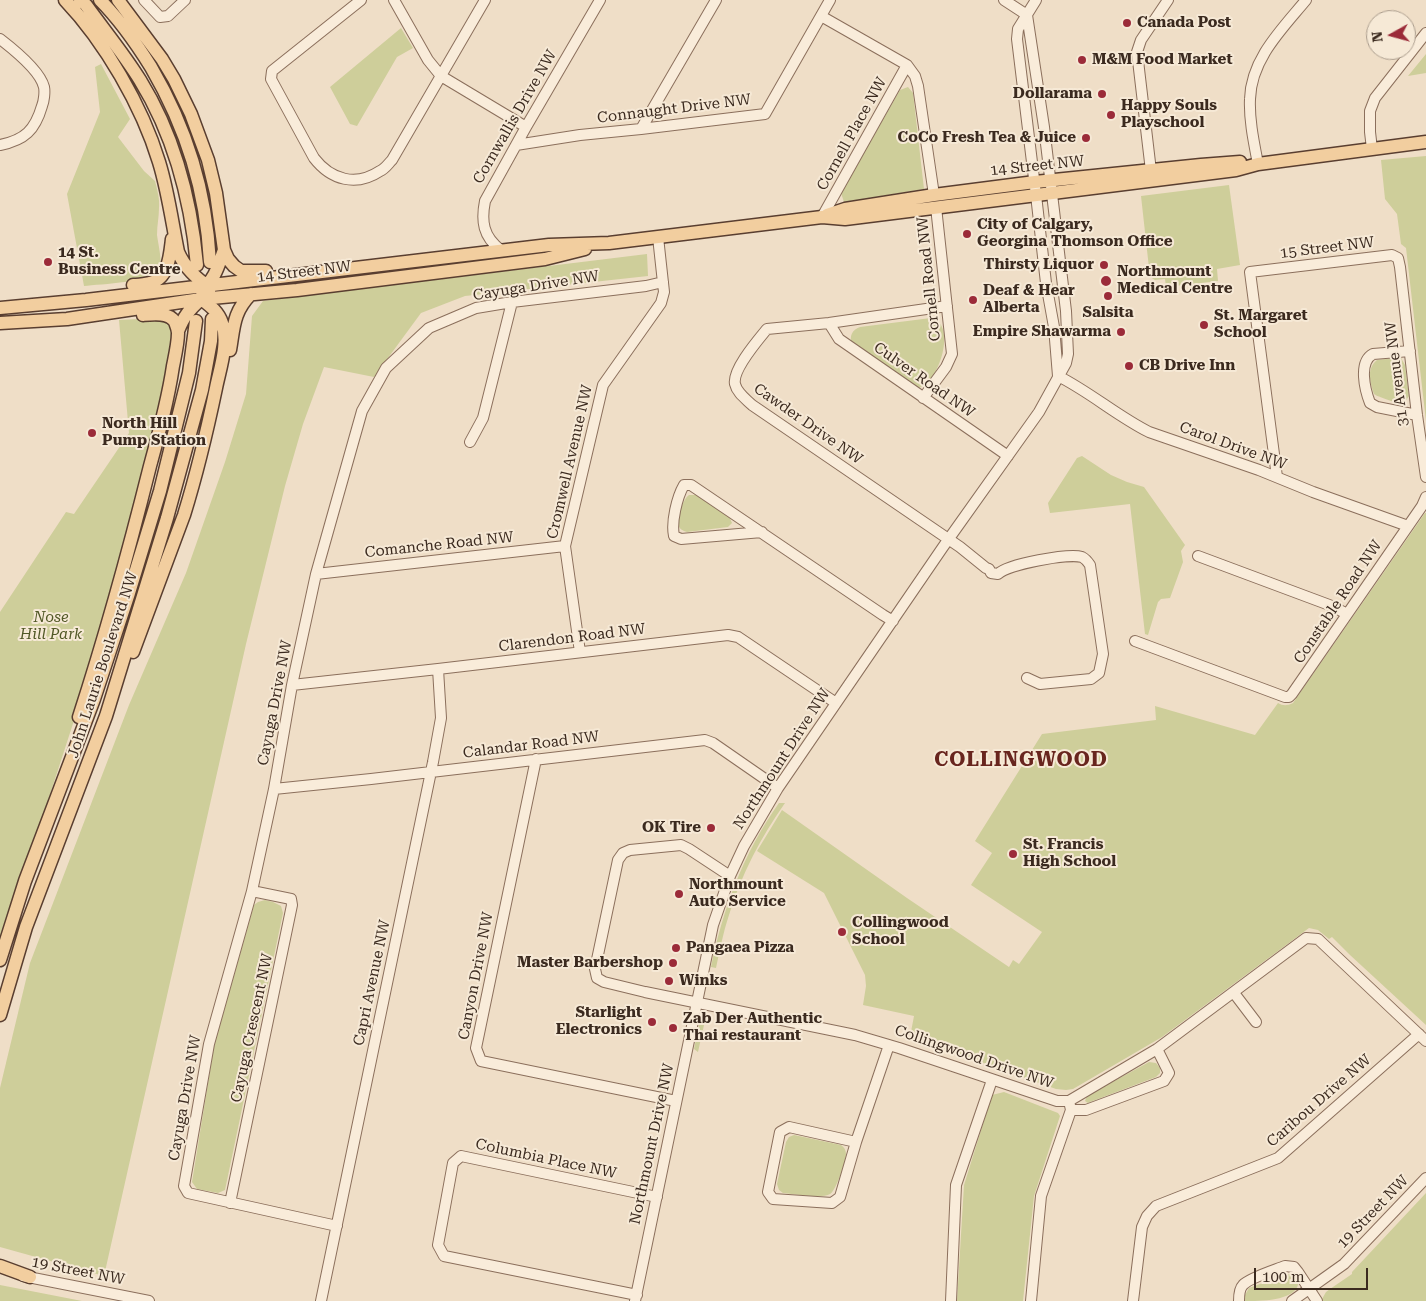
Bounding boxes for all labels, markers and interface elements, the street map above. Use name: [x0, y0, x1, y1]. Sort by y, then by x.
north arrow: [1366, 10, 1416, 60]
place label: Canada Post: [1137, 14, 1231, 32]
marker: Canada Post: [1121, 17, 1133, 29]
text: N: [1369, 30, 1386, 43]
street label: Cornwallis Drive NW: [469, 47, 561, 187]
place label: M&M Food Market: [1092, 51, 1233, 69]
marker: M&M Food Market: [1076, 54, 1088, 66]
street label: Cornell Place NW: [813, 74, 891, 194]
place label: Dollarama: [1013, 85, 1092, 103]
marker: Dollarama: [1096, 88, 1108, 100]
street label: Connaught Drive NW: [596, 91, 752, 127]
place label: Happy Souls Playschool: [1121, 97, 1217, 132]
marker: Happy Souls Playschool: [1105, 109, 1117, 121]
place label: CoCo Fresh Tea & Juice: [898, 129, 1076, 147]
marker: CoCo Fresh Tea & Juice: [1080, 132, 1092, 144]
street label: 14 Street NW: [989, 152, 1085, 180]
street label: Cornell Road NW: [914, 216, 944, 342]
place label: City of Calgary, Georgina Thomson Office: [977, 216, 1172, 251]
marker: City of Calgary, Georgina Thomson Office: [961, 228, 973, 240]
street label: 15 Street NW: [1279, 233, 1375, 263]
place label: 14 St. Business Centre: [58, 244, 181, 279]
marker: 14 St. Business Centre: [42, 256, 54, 268]
place label: Thirsty Liquor: [984, 256, 1094, 274]
street label: 14 Street NW: [256, 257, 352, 287]
marker: Thirsty Liquor: [1098, 259, 1110, 271]
place label: Northmount Medical Centre: [1117, 263, 1233, 298]
street label: Cayuga Drive NW: [472, 267, 600, 305]
marker: Northmount Medical Centre: [1099, 274, 1113, 288]
place label: Deaf & Hear Alberta: [983, 282, 1075, 317]
marker: Salsita: [1102, 290, 1114, 302]
marker: Deaf & Hear Alberta: [967, 294, 979, 306]
place label: Salsita: [1083, 304, 1133, 322]
place label: St. Margaret School: [1214, 307, 1308, 342]
marker: St. Margaret School: [1198, 319, 1210, 331]
street label: 31 Avenue NW: [1382, 321, 1412, 427]
place label: Empire Shawarma: [973, 323, 1111, 341]
marker: Empire Shawarma: [1115, 326, 1127, 338]
street label: Culver Road NW: [870, 338, 978, 422]
place label: CB Drive Inn: [1139, 357, 1235, 375]
marker: CB Drive Inn: [1123, 360, 1135, 372]
street label: Cawder Drive NW: [750, 380, 866, 468]
street label: Cromwell Avenue NW: [544, 383, 596, 541]
place label: North Hill Pump Station: [102, 415, 206, 450]
street label: Carol Drive NW: [1177, 418, 1289, 474]
marker: North Hill Pump Station: [86, 427, 98, 439]
street label: Comanche Road NW: [364, 528, 514, 562]
street label: Constable Road NW: [1290, 537, 1386, 667]
street label: John Laurie Boulevard NW: [64, 569, 142, 761]
park label: Nose Hill Park: [20, 609, 82, 644]
street label: Clarendon Road NW: [498, 620, 646, 656]
street label: Cayuga Drive NW: [254, 639, 296, 767]
street label: Northmount Drive NW: [730, 685, 834, 833]
street label: Calandar Road NW: [462, 728, 600, 762]
district label: COLLINGWOOD: [933, 748, 1109, 772]
place label: OK Tire: [642, 819, 701, 837]
marker: OK Tire: [705, 822, 717, 834]
place label: St. Francis High School: [1023, 836, 1116, 871]
marker: St. Francis High School: [1007, 848, 1019, 860]
place label: Northmount Auto Service: [689, 876, 786, 911]
marker: Northmount Auto Service: [673, 888, 685, 900]
street label: Canyon Drive NW: [455, 911, 497, 1041]
place label: Collingwood School: [852, 914, 949, 949]
street label: Capri Avenue NW: [350, 918, 394, 1048]
marker: Collingwood School: [836, 926, 848, 938]
place label: Pangaea Pizza: [686, 939, 794, 957]
marker: Pangaea Pizza: [670, 942, 682, 954]
street label: Cayuga Crescent NW: [227, 952, 277, 1104]
place label: Master Barbershop: [517, 954, 663, 972]
marker: Master Barbershop: [667, 957, 679, 969]
place label: Winks: [679, 972, 728, 990]
marker: Winks: [663, 975, 675, 987]
place label: Starlight Electronics: [556, 1004, 642, 1039]
place label: Zab Der Authentic Thai restaurant: [683, 1010, 822, 1045]
marker: Starlight Electronics: [646, 1016, 658, 1028]
street label: Collingwood Drive NW: [892, 1021, 1056, 1093]
marker: Zab Der Authentic Thai restaurant: [667, 1022, 679, 1034]
street label: Cayuga Drive NW: [165, 1034, 205, 1162]
street label: Caribou Drive NW: [1263, 1051, 1375, 1151]
street label: Northmount Drive NW: [626, 1062, 678, 1226]
street label: Columbia Place NW: [474, 1135, 618, 1183]
street label: 19 Street NW: [1334, 1172, 1412, 1252]
street label: 19 Street NW: [30, 1253, 126, 1289]
scale bar: [1256, 1258, 1370, 1290]
text: 100 m: [1262, 1268, 1305, 1286]

